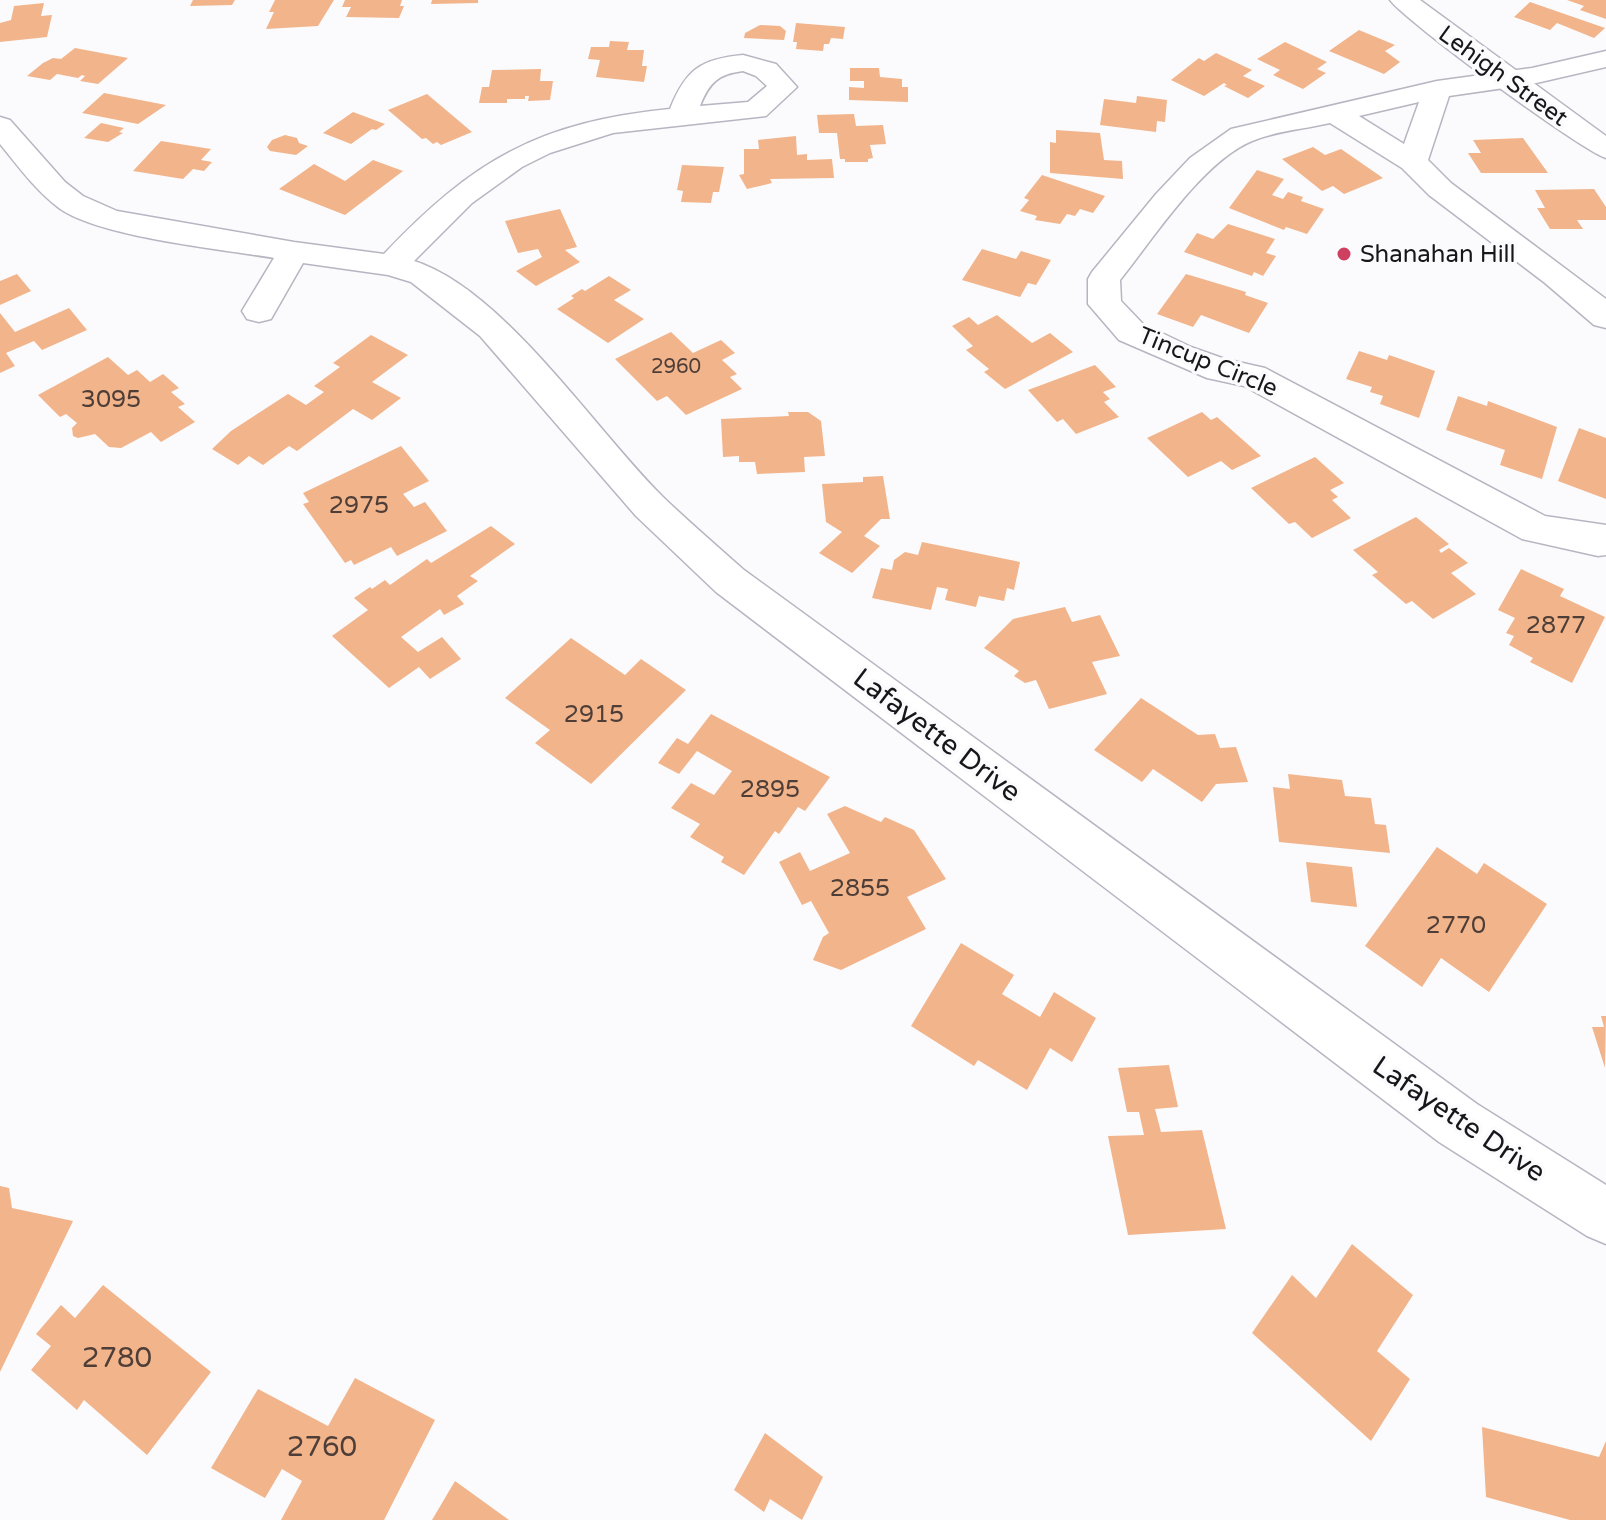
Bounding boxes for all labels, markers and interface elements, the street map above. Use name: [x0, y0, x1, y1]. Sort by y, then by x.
street label: Lehigh Street: [1433, 19, 1573, 133]
place label: Shanahan Hill: [1360, 240, 1516, 269]
marker: Shanahan Hill: [1335, 245, 1353, 263]
street label: Tincup Circle: [1134, 321, 1282, 403]
house number: 2960: [651, 355, 701, 379]
house number: 3095: [81, 385, 141, 414]
house number: 2975: [329, 491, 389, 520]
house number: 2877: [1526, 611, 1586, 640]
street label: Lafayette Drive: [846, 661, 1028, 809]
house number: 2915: [564, 700, 624, 729]
house number: 2895: [740, 775, 800, 804]
house number: 2855: [830, 874, 890, 903]
house number: 2770: [1426, 911, 1486, 940]
street label: Lafayette Drive: [1366, 1049, 1552, 1189]
house number: 2780: [82, 1341, 152, 1375]
house number: 2760: [287, 1430, 357, 1464]

